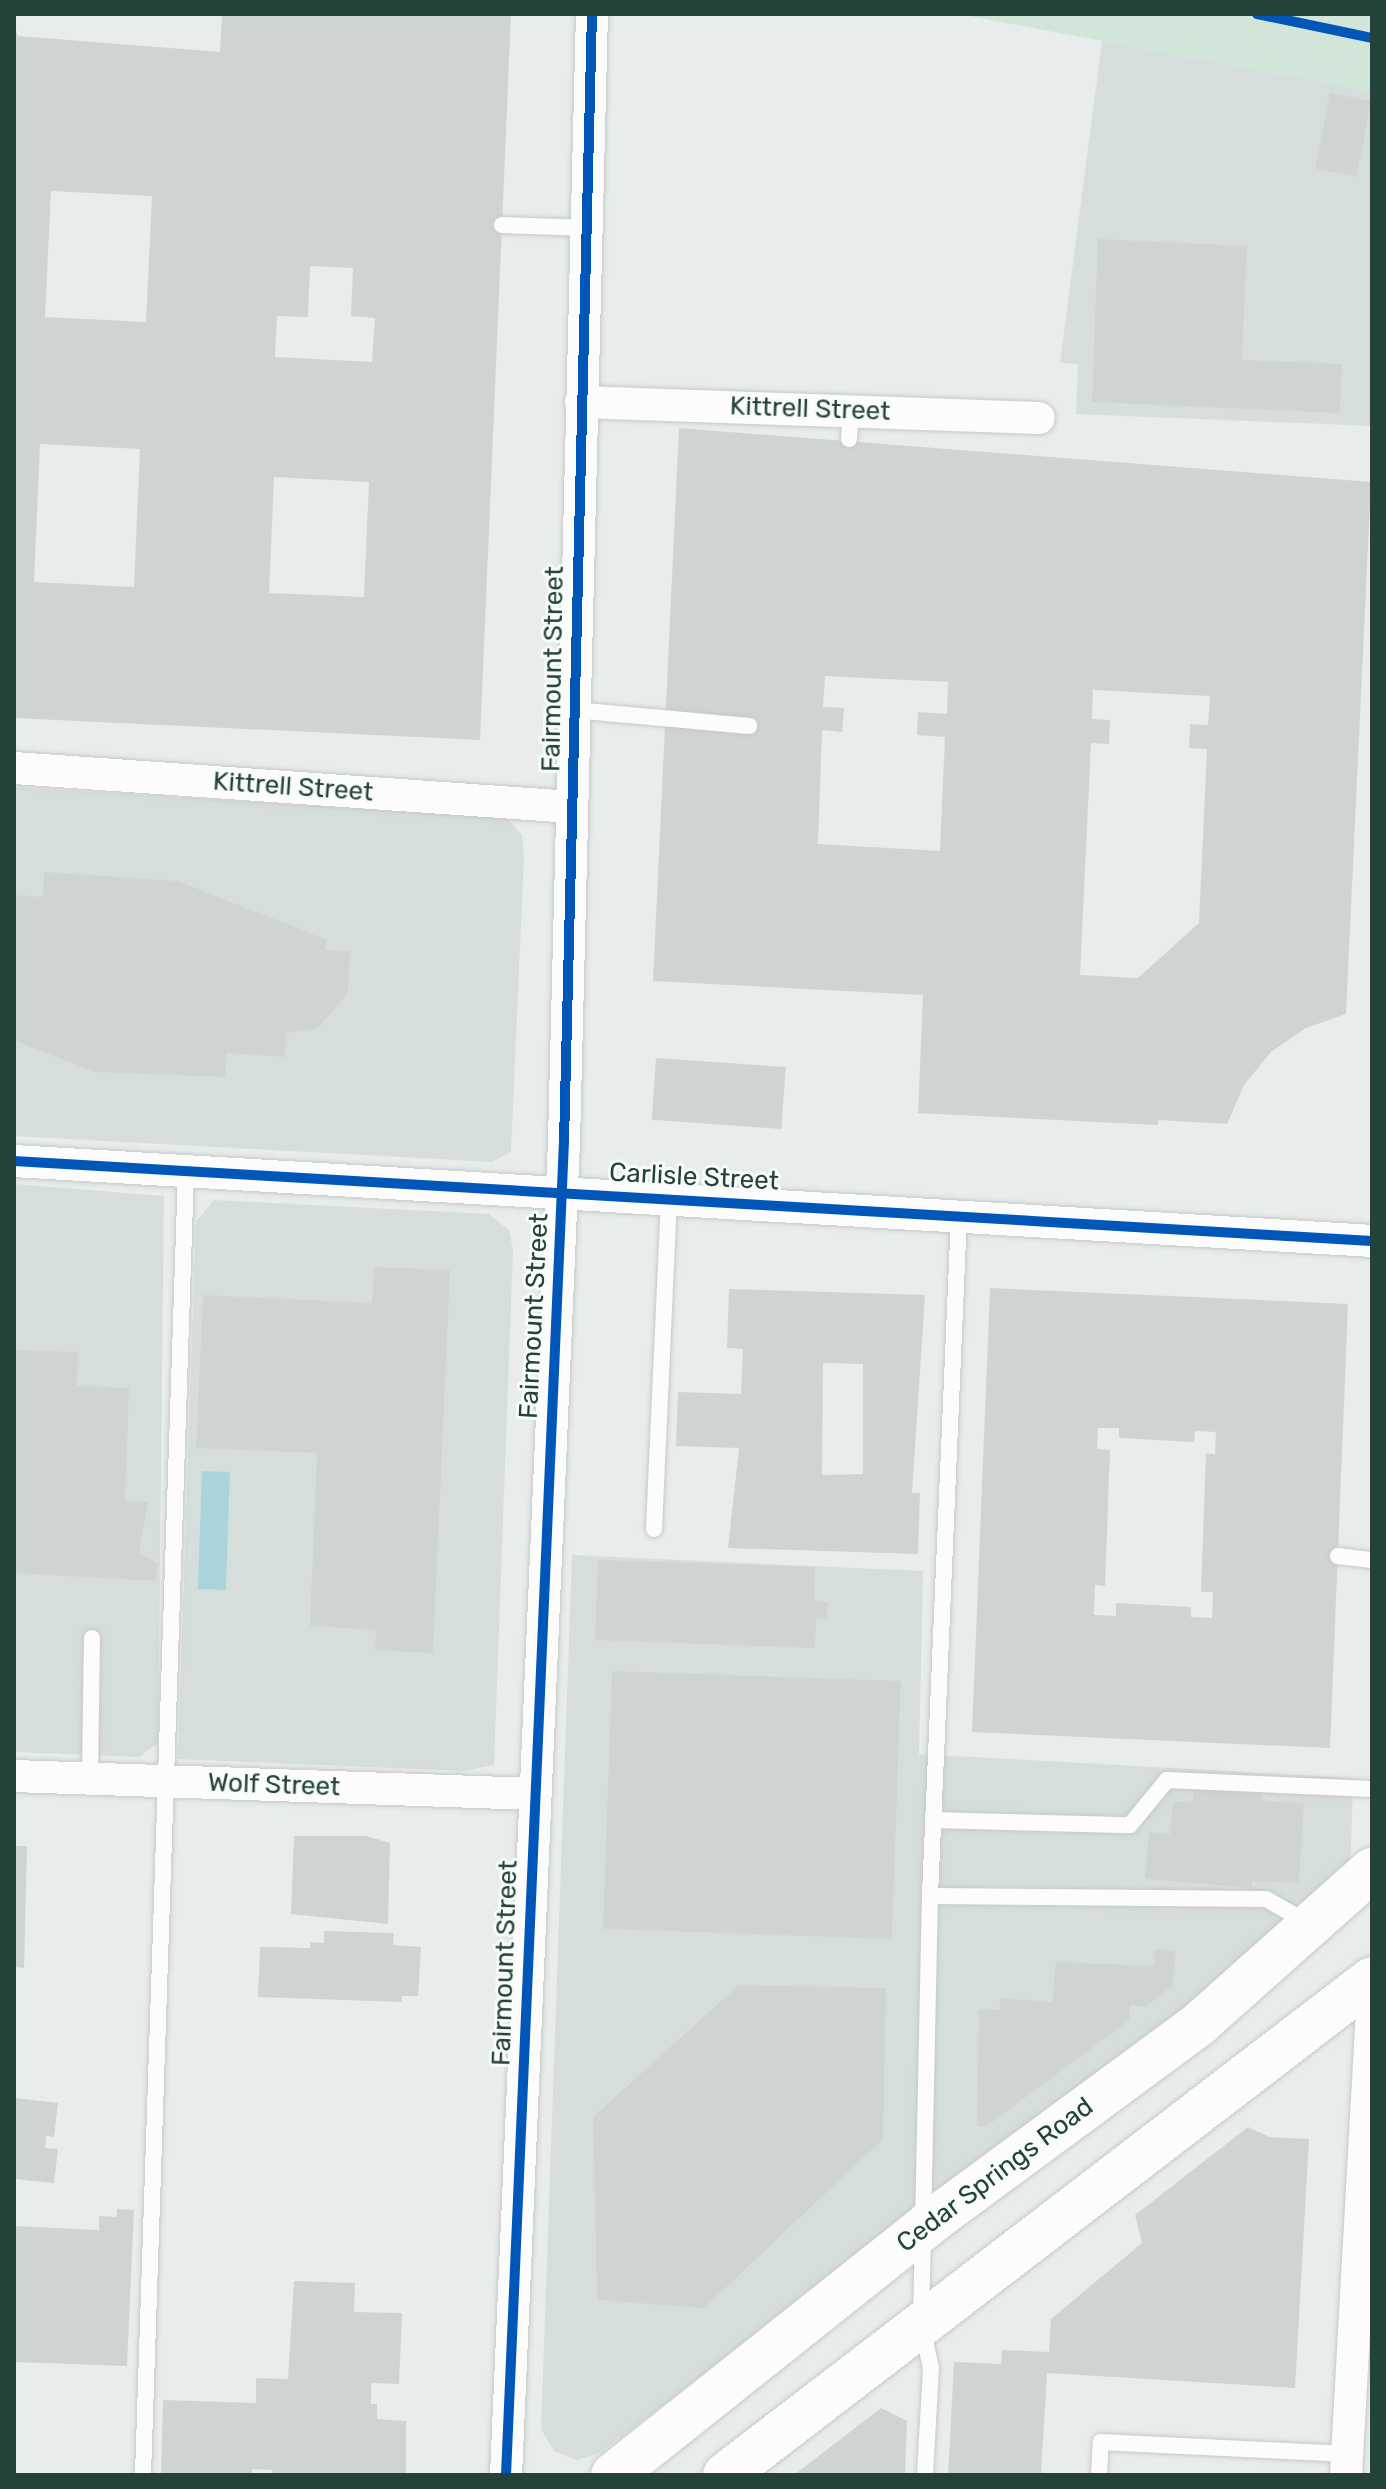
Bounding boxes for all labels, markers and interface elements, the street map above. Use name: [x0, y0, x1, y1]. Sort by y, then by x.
street label: Kittrell Street: [729, 391, 891, 427]
street label: Fairmount Street: [536, 566, 570, 772]
street label: Kittrell Street: [212, 766, 374, 808]
street label: Carlisle Street: [608, 1157, 780, 1197]
street label: Fairmount Street: [513, 1212, 555, 1420]
street label: Wolf Street: [207, 1767, 341, 1803]
street label: Fairmount Street: [486, 1860, 524, 2066]
street label: Cedar Springs Road: [890, 2091, 1100, 2259]

